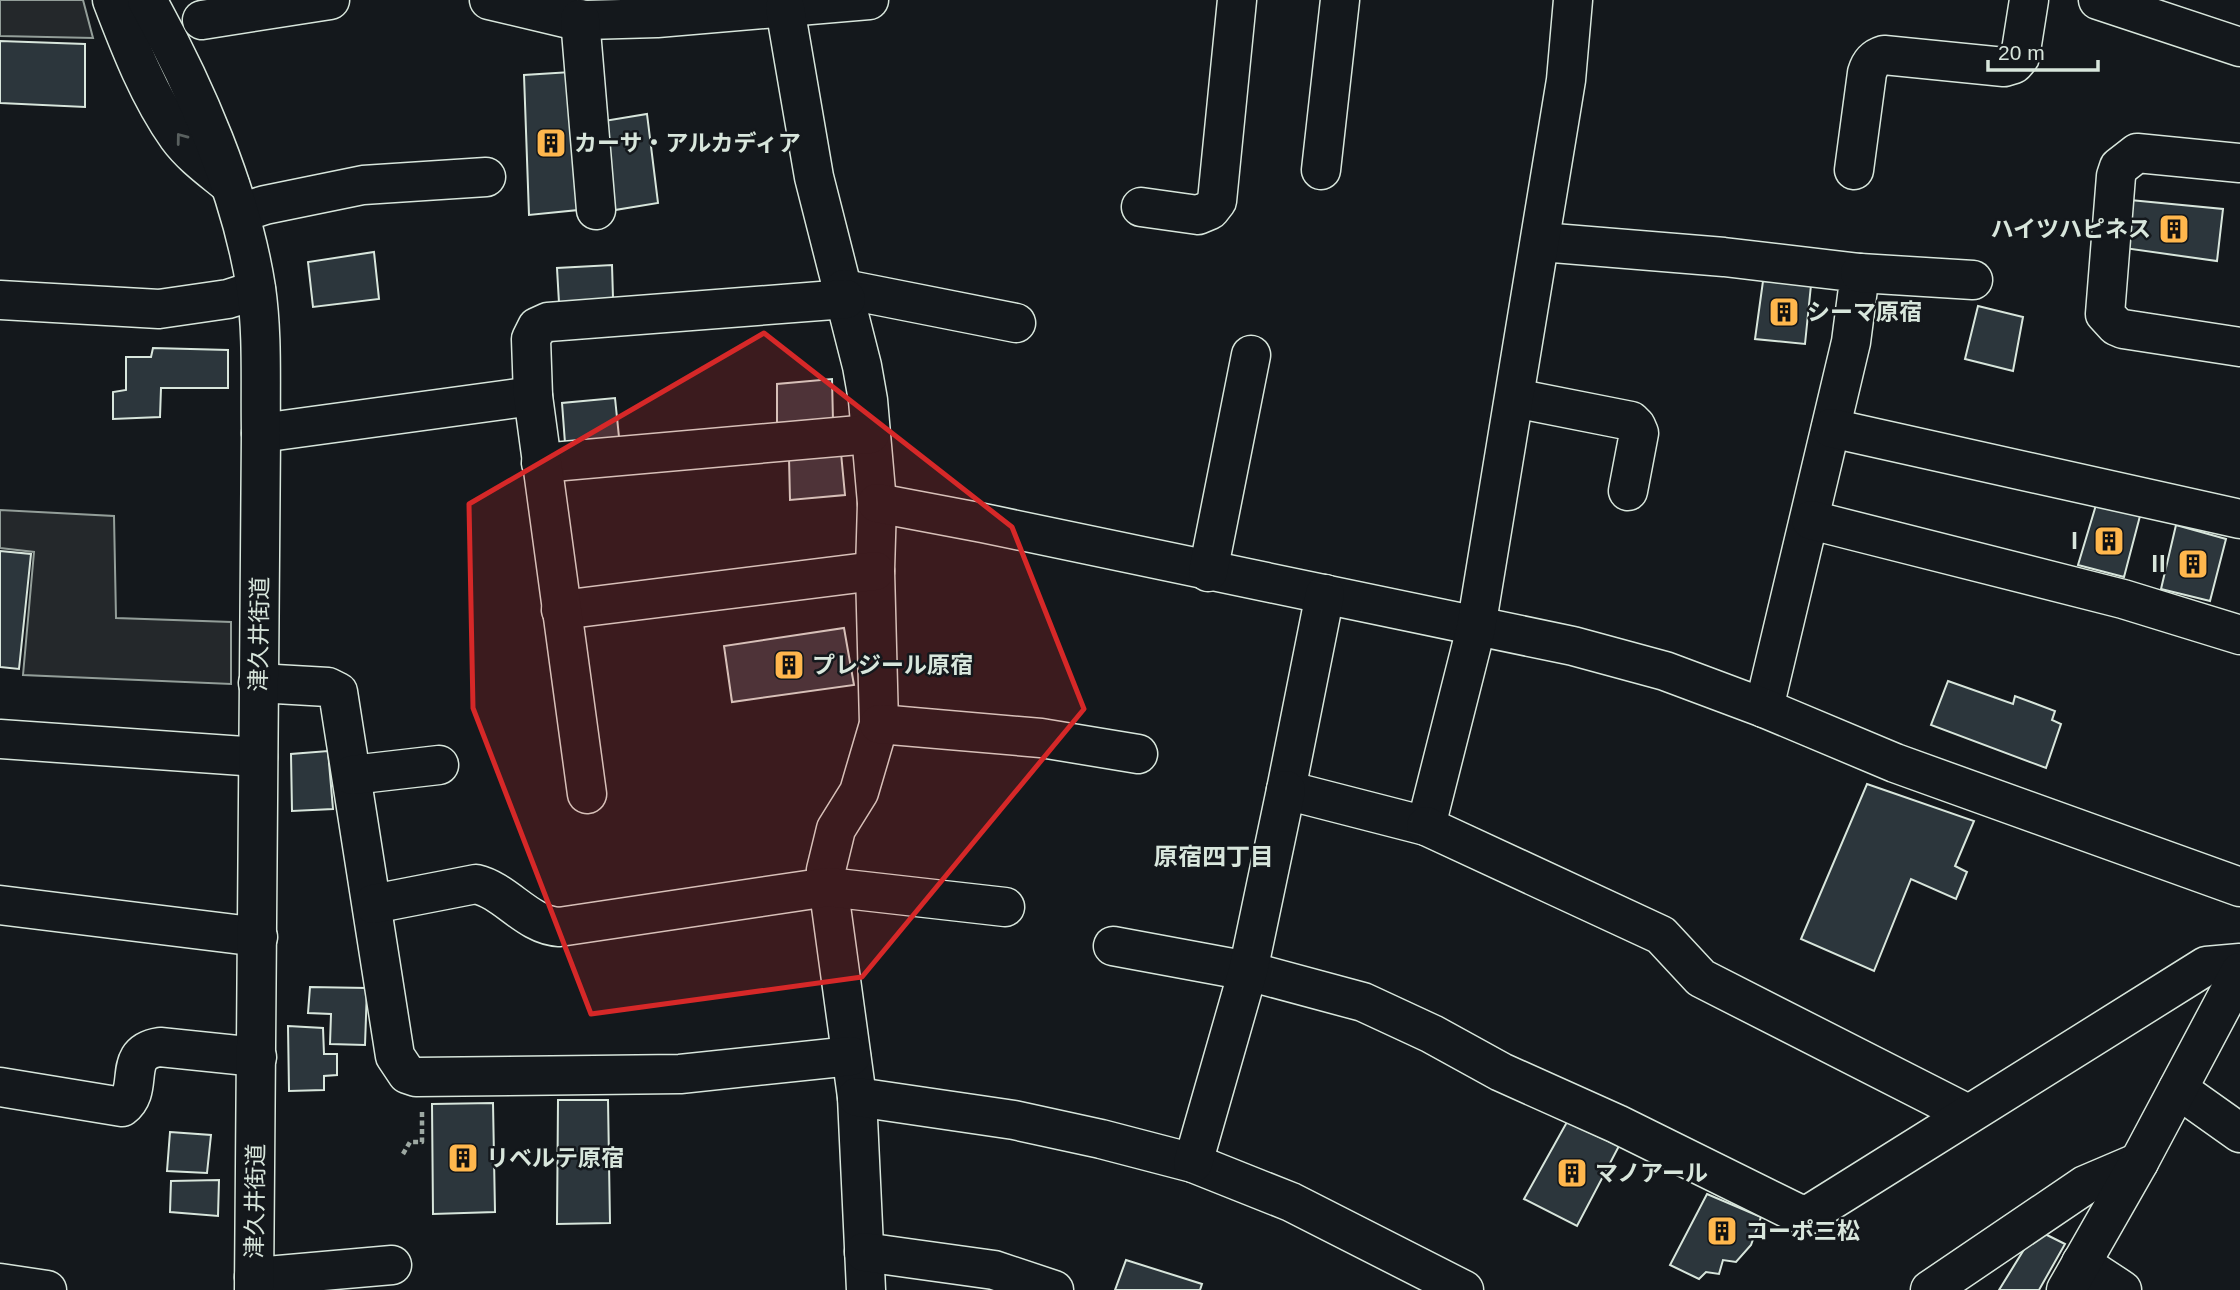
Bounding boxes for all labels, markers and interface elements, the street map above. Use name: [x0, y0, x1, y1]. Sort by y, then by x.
scale bar: [1988, 28, 2098, 72]
text: 20 m: [1998, 41, 2045, 64]
building icon: カーサ・アルカディア: [534, 126, 568, 160]
place label: カーサ・アルカディア: [574, 130, 801, 156]
one-way arrow: [176, 133, 189, 146]
building icon: ハイツハピネス: [2157, 212, 2191, 246]
place label: ハイツハピネス: [1990, 216, 2151, 242]
building icon: シーマ原宿: [1767, 295, 1801, 329]
place label: シーマ原宿: [1807, 299, 1922, 325]
building icon: Ⅰ: [2092, 524, 2126, 558]
place label: Ⅰ: [2063, 528, 2086, 554]
building icon: Ⅱ: [2176, 547, 2210, 581]
place label: Ⅱ: [2147, 551, 2170, 577]
street label: 津久井街道: [245, 576, 273, 692]
building icon: プレジール原宿: [772, 648, 806, 682]
place label: プレジール原宿: [812, 652, 973, 678]
district label: 原宿四丁目: [1154, 843, 1274, 870]
building icon: リベルテ原宿: [446, 1141, 480, 1175]
street label: 津久井街道: [241, 1143, 269, 1259]
place label: リベルテ原宿: [486, 1145, 624, 1171]
building icon: マノアール: [1555, 1156, 1589, 1190]
place label: マノアール: [1595, 1160, 1708, 1186]
building icon: コーポ三松: [1705, 1214, 1739, 1248]
place label: コーポ三松: [1745, 1218, 1860, 1244]

